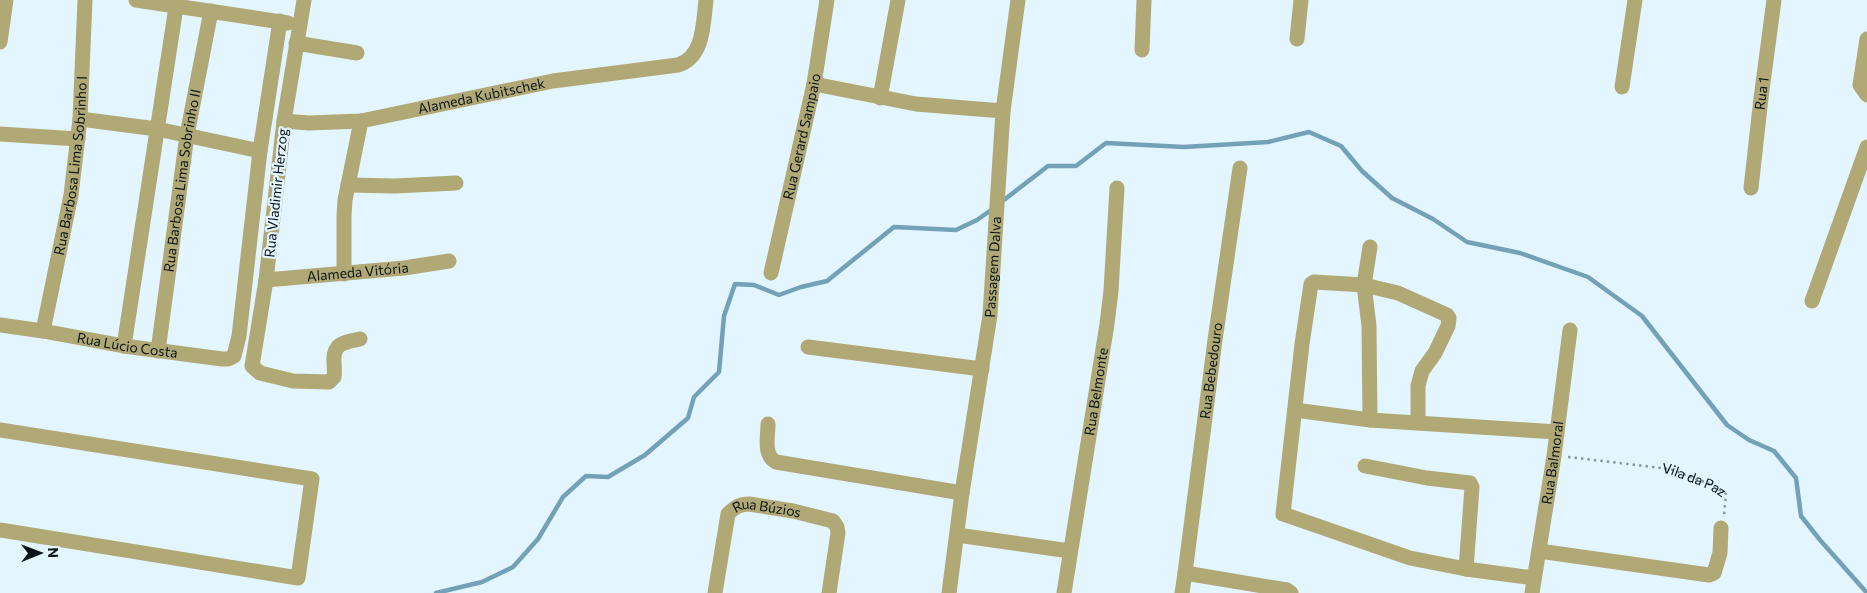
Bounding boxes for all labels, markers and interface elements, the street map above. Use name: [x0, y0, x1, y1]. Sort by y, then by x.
street label: Rua Gerard Sampaio: [779, 72, 824, 201]
street label: Alameda Kubitschek: [416, 74, 547, 117]
street label: Rua Barbosa Lima Sobrinho I: [50, 76, 90, 257]
street label: Rua 1: [1751, 76, 1772, 111]
street label: Rua Barbosa Lima Sobrinho II: [160, 88, 204, 273]
street label: Rua Vladimir Herzog: [260, 127, 291, 258]
street label: Passagem Dalva: [981, 216, 1004, 318]
street label: Alameda Vitória: [306, 258, 410, 284]
street label: Rua Bebedouro: [1196, 321, 1225, 420]
street label: Rua Lúcio Costa: [76, 328, 179, 361]
street label: Rua Belmonte: [1080, 346, 1111, 437]
street label: Rua Balmoral: [1537, 420, 1566, 505]
street label: Vila da Paz: [1661, 459, 1730, 500]
street label: Rua Búzios: [729, 495, 803, 521]
north arrow: [15, 528, 65, 578]
text: N: [45, 547, 62, 558]

